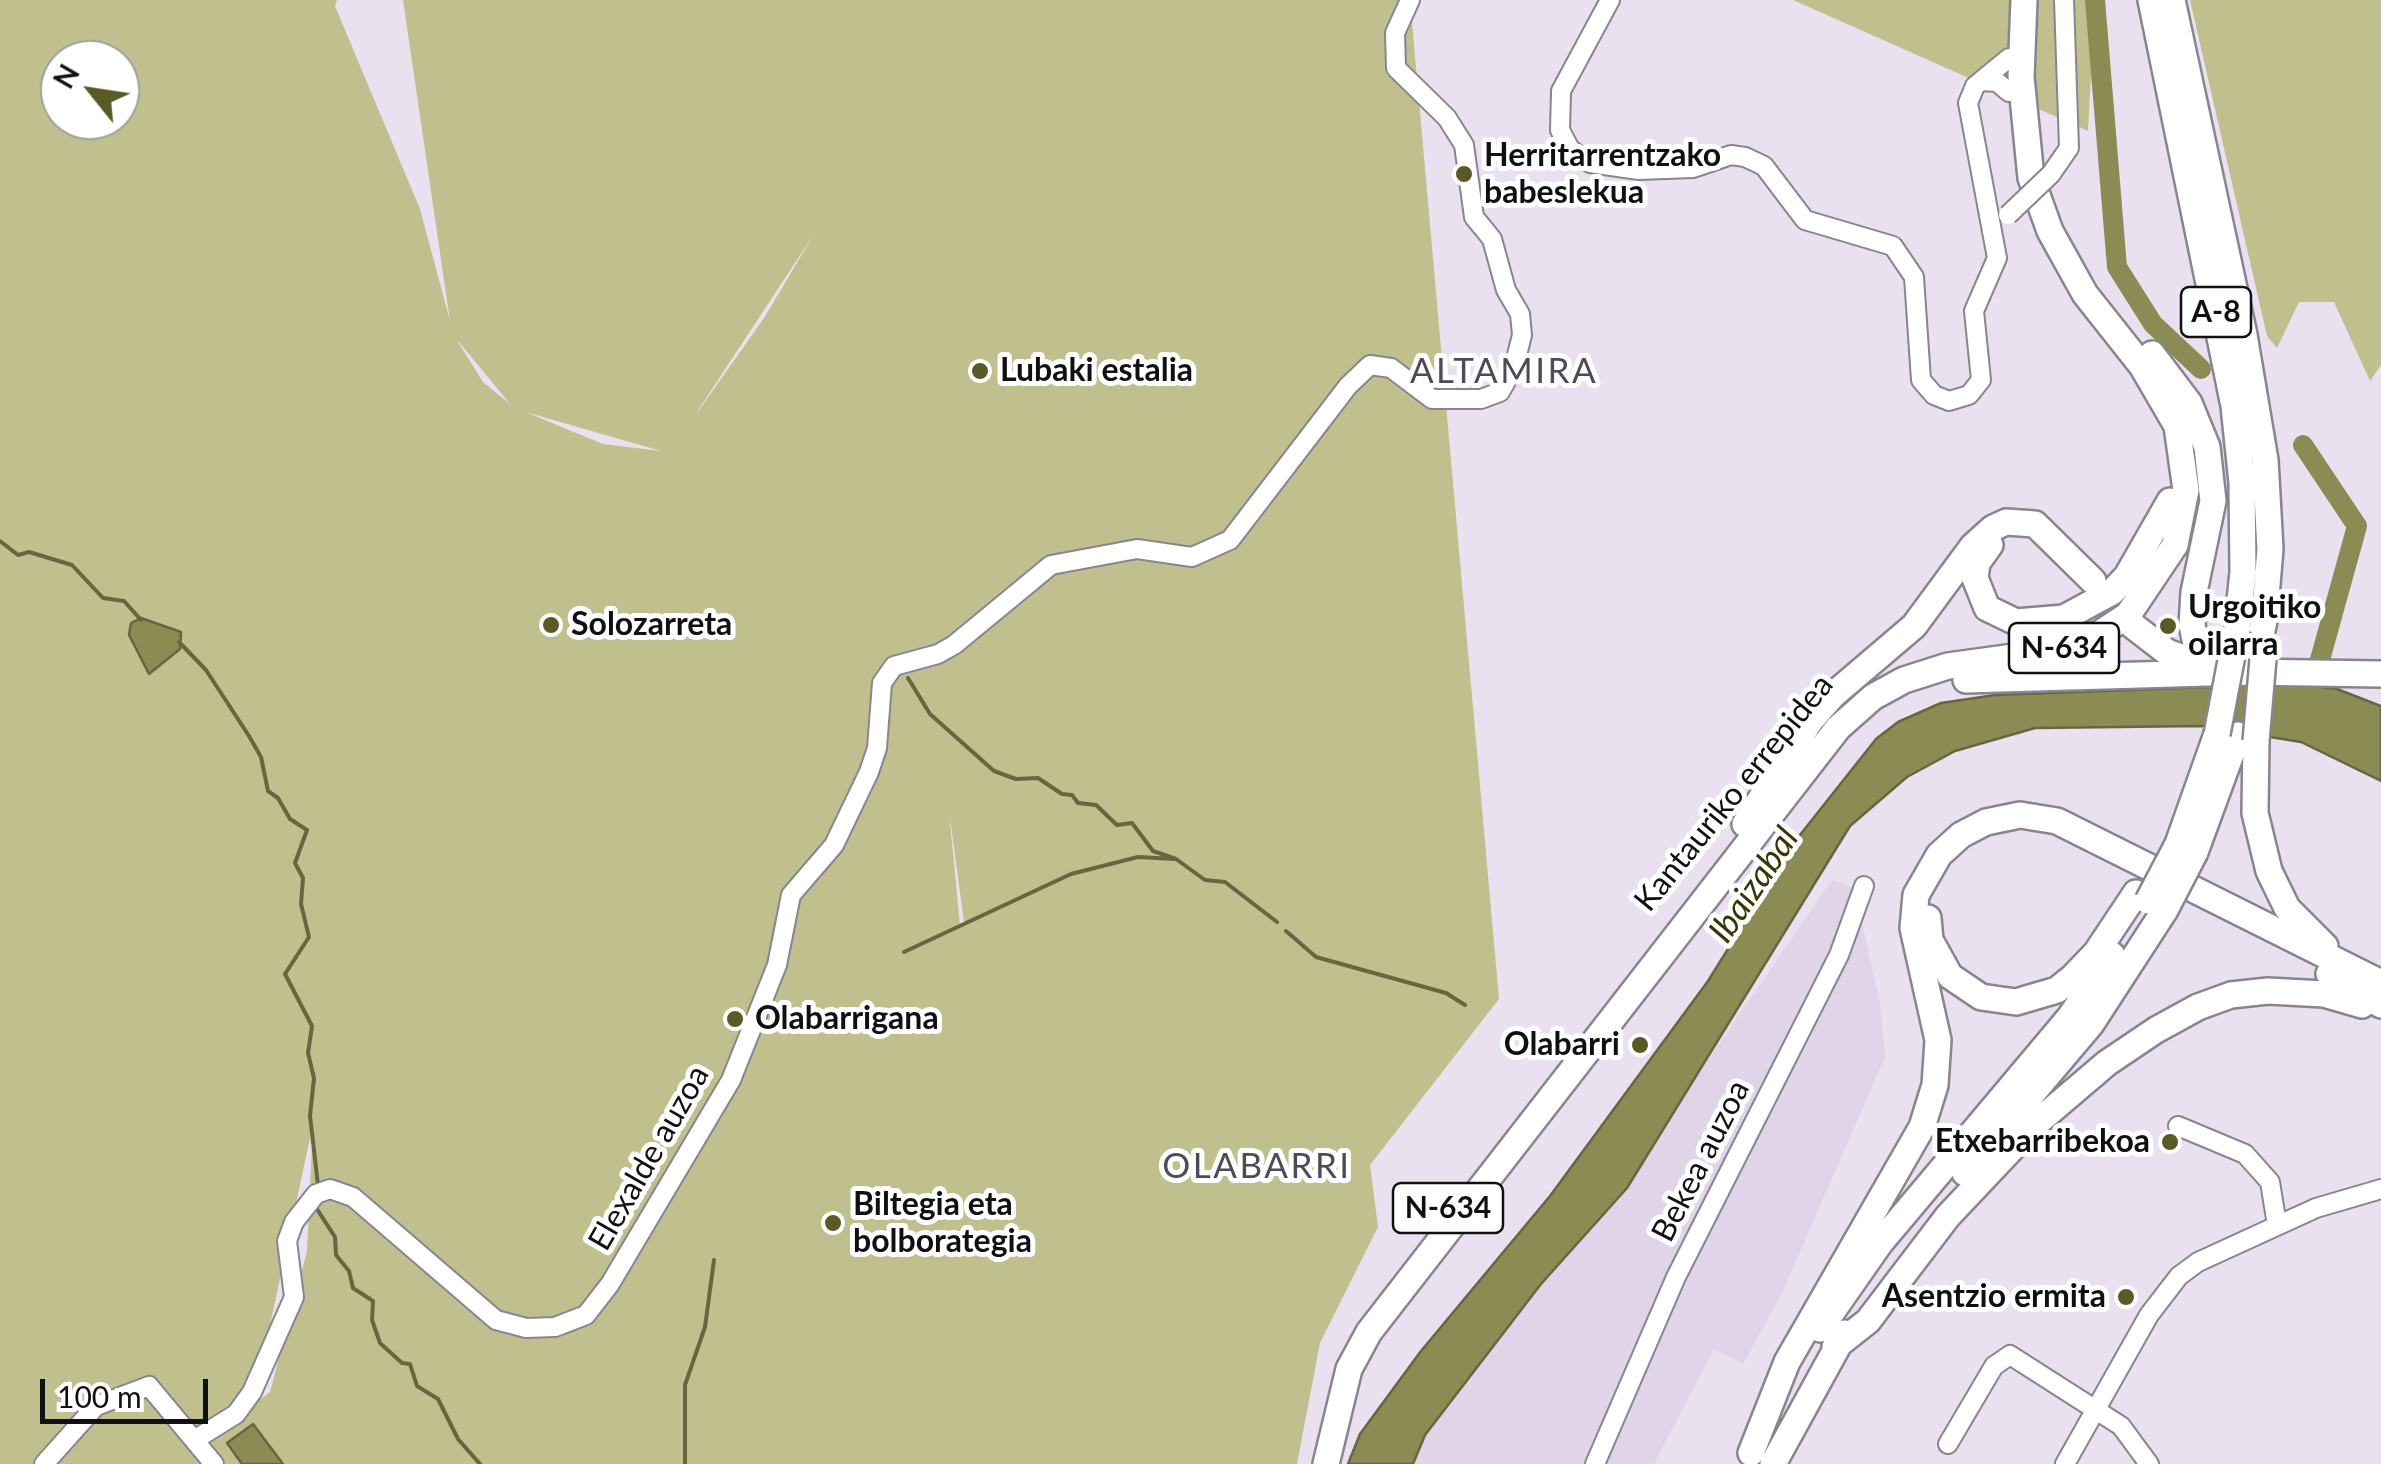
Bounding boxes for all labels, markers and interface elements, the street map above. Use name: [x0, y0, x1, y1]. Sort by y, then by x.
north arrow: [40, 40, 140, 140]
text: N: [46, 58, 86, 94]
place label: Herritarrentzako babeslekua: [1484, 137, 1721, 212]
marker: Herritarrentzako babeslekua: [1453, 163, 1475, 185]
road number: A-8: [2181, 287, 2251, 337]
district label: ALTAMIRA: [1410, 351, 1598, 393]
place label: Lubaki estalia: [1000, 352, 1193, 390]
marker: Lubaki estalia: [969, 360, 991, 382]
place label: Urgoitiko oilarra: [2188, 589, 2321, 664]
place label: Solozarreta: [571, 606, 732, 644]
marker: Solozarreta: [540, 614, 562, 636]
marker: Urgoitiko oilarra: [2157, 615, 2179, 637]
road number: N-634: [2009, 623, 2119, 673]
street label: Kantauriko errepidea: [1627, 667, 1841, 919]
water label: Ibaizabal: [1700, 819, 1808, 951]
place label: Olabarrigana: [755, 1000, 939, 1038]
marker: Olabarrigana: [724, 1008, 746, 1030]
place label: Olabarri: [1504, 1026, 1620, 1064]
marker: Olabarri: [1629, 1034, 1651, 1056]
street label: Elexalde auzoa: [581, 1059, 717, 1257]
street label: Bekea auzoa: [1644, 1074, 1758, 1248]
place label: Etxebarribekoa: [1935, 1123, 2150, 1161]
marker: Etxebarribekoa: [2159, 1131, 2181, 1153]
district label: OLABARRI: [1162, 1146, 1352, 1188]
road number: N-634: [1393, 1183, 1503, 1233]
place label: Biltegia eta bolborategia: [853, 1186, 1032, 1261]
marker: Biltegia eta bolborategia: [822, 1212, 844, 1234]
place label: Asentzio ermita: [1882, 1278, 2106, 1316]
marker: Asentzio ermita: [2115, 1286, 2137, 1308]
scale bar: [45, 1359, 212, 1421]
text: 100 m: [57, 1378, 142, 1414]

